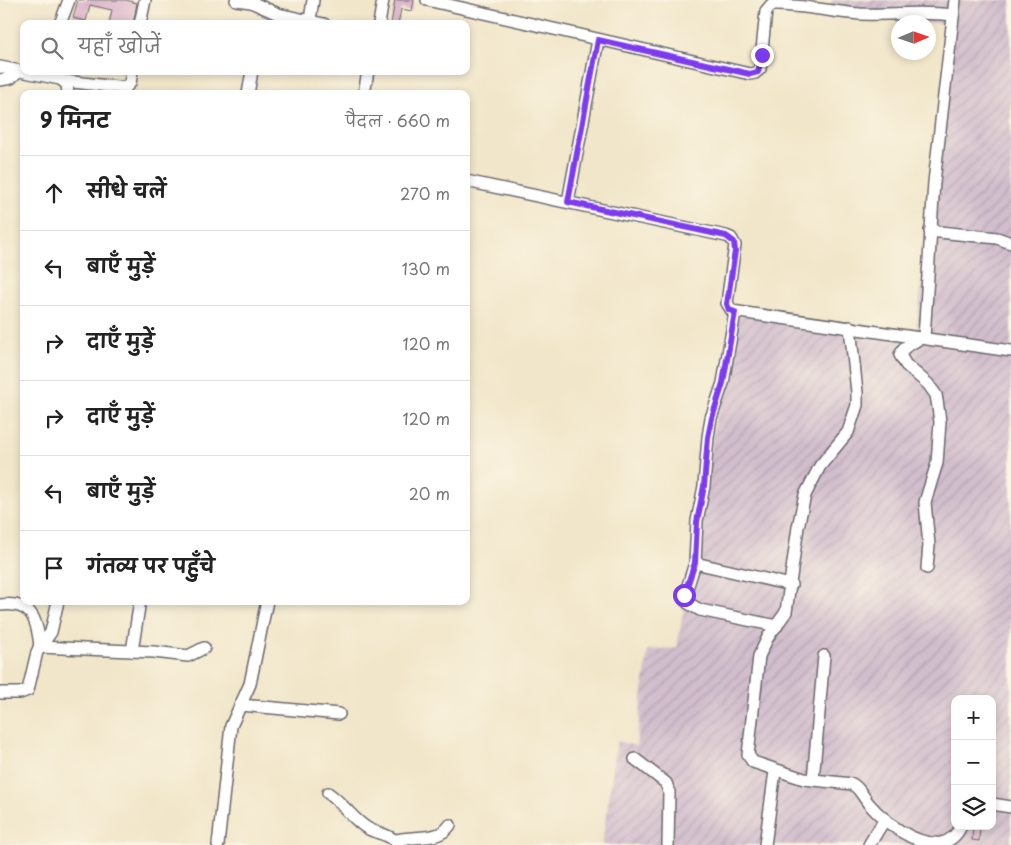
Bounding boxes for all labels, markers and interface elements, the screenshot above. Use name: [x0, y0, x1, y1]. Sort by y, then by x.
north arrow: [891, 15, 936, 60]
search box: [20, 20, 470, 75]
text: यहाँ खोजें: [78, 31, 161, 59]
icon: search: [38, 34, 66, 62]
route end: [751, 44, 774, 67]
text: 9 मिनट: [40, 103, 110, 135]
text: पैदल · 660 m: [345, 108, 450, 132]
text: सीधे चलें: [87, 176, 166, 204]
icon: ahead: [40, 179, 68, 207]
text: 270 m: [400, 181, 450, 205]
text: बाएँ मुड़ें: [87, 251, 155, 279]
icon: left: [40, 254, 68, 282]
text: 130 m: [402, 256, 450, 280]
text: दाएँ मुड़ें: [87, 326, 154, 354]
icon: right: [40, 329, 68, 357]
text: 120 m: [403, 331, 450, 355]
text: दाएँ मुड़ें: [87, 401, 154, 429]
icon: right: [40, 404, 68, 432]
text: 120 m: [403, 406, 450, 430]
text: बाएँ मुड़ें: [87, 476, 155, 504]
icon: left: [40, 479, 68, 507]
text: 20 m: [409, 481, 450, 505]
text: गंतव्य पर पहुँचे: [87, 551, 215, 579]
icon: arrive: [40, 554, 68, 582]
route start: [673, 584, 696, 607]
map controls: [951, 695, 996, 830]
button: +: [951, 695, 996, 740]
button: −: [951, 740, 996, 785]
button: layers: [951, 785, 996, 830]

